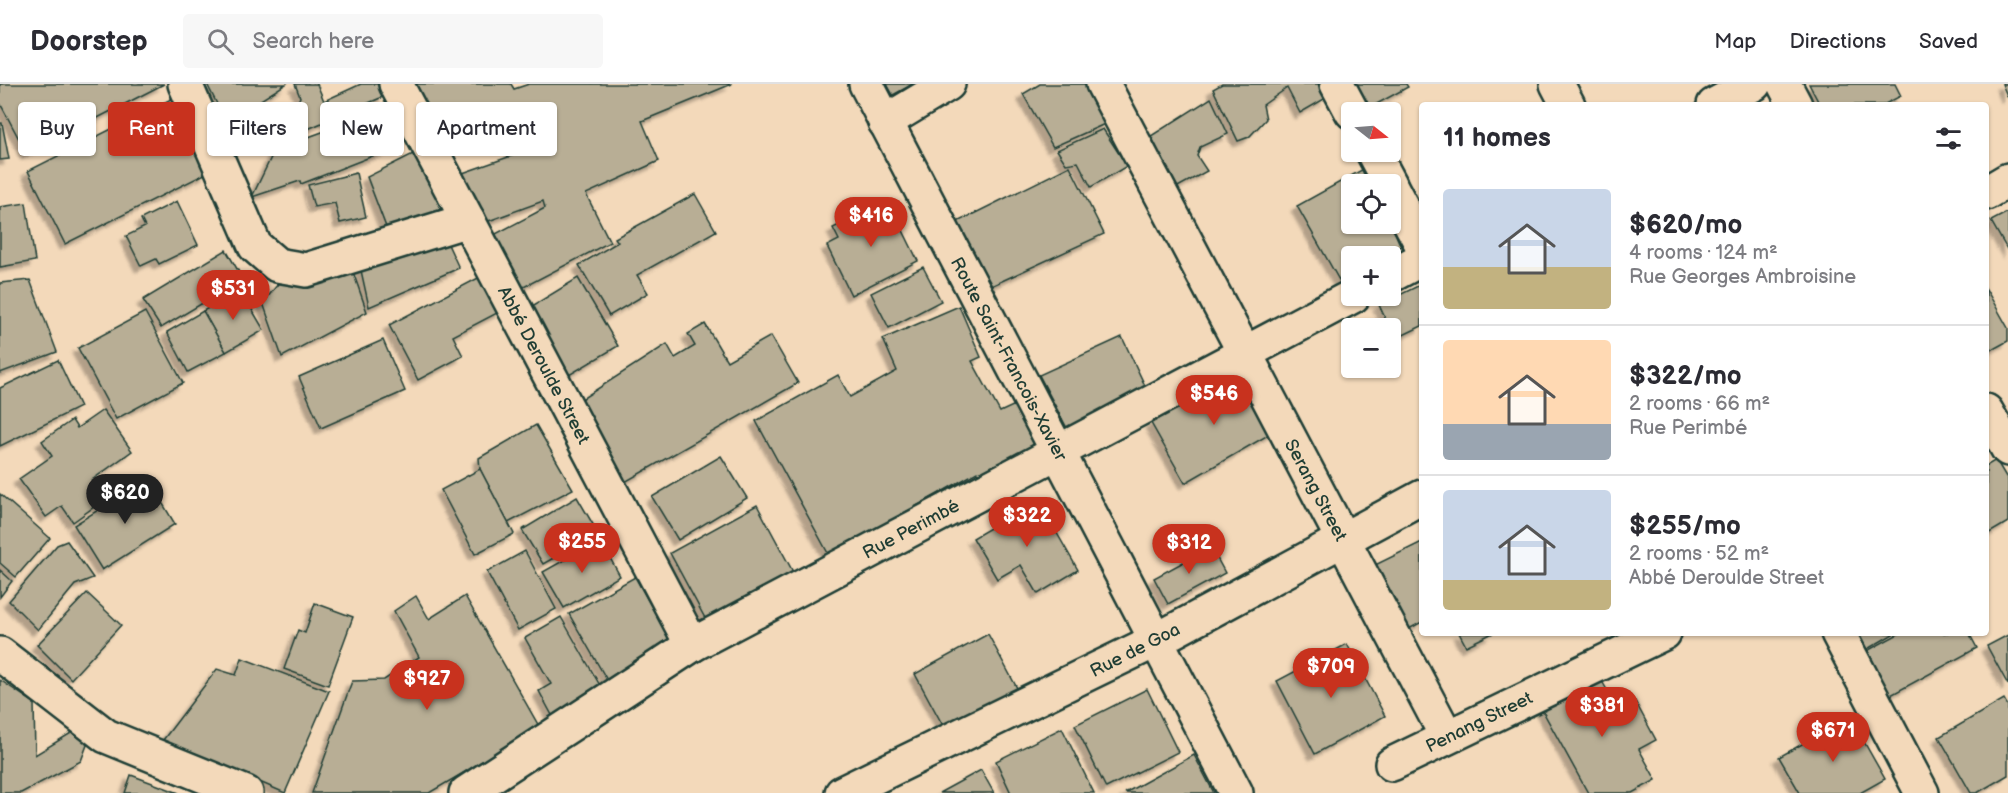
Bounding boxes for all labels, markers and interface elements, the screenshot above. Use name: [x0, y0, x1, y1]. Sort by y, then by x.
search box: [183, 14, 603, 68]
text: Doorstep: [30, 25, 147, 58]
icon: search: [204, 25, 237, 58]
text: Search here: [252, 28, 374, 55]
text: Map: [1714, 29, 1757, 54]
text: Directions: [1790, 29, 1886, 54]
text: Saved: [1919, 29, 1978, 54]
chip: Buy: [18, 102, 96, 156]
chip: Rent: [108, 102, 195, 156]
chip: Filters: [207, 102, 308, 156]
chip: New: [320, 102, 404, 156]
chip: Apartment: [416, 102, 557, 156]
north arrow: [1341, 102, 1401, 162]
map controls: [1341, 102, 1401, 378]
icon: filters: [1932, 122, 1965, 155]
text: 11 homes: [1443, 123, 1551, 154]
button: locate: [1341, 174, 1401, 234]
pin: $416: [835, 197, 907, 248]
text: $416: [848, 204, 894, 228]
text: $620/mo: [1629, 210, 1742, 241]
icon: home: [1491, 213, 1563, 285]
text: 4 rooms · 124 m²: [1629, 241, 1778, 265]
button: +: [1341, 246, 1401, 306]
street label: Route Saint-Francois-Xavier: [946, 254, 1071, 465]
text: Rue Georges Ambroisine: [1629, 265, 1856, 289]
pin: $531: [197, 270, 269, 321]
text: $531: [211, 277, 255, 301]
street label: Abbé Deroulde Street: [493, 283, 594, 448]
button: −: [1341, 318, 1401, 378]
text: $322/mo: [1629, 361, 1742, 392]
icon: home: [1491, 364, 1563, 436]
pin: $546: [1178, 375, 1250, 426]
text: $546: [1190, 382, 1238, 406]
text: 2 rooms · 66 m²: [1629, 392, 1770, 416]
text: Rue Perimbé: [1629, 416, 1747, 440]
street label: Serang Street: [1280, 436, 1351, 545]
pin: $620: [89, 474, 161, 525]
text: $620: [100, 481, 150, 505]
street label: Rue Perimbé: [859, 495, 963, 564]
pin: $322: [991, 497, 1063, 548]
text: $322: [1003, 504, 1051, 528]
text: $255/mo: [1629, 511, 1741, 542]
icon: home: [1491, 514, 1563, 586]
pin: $255: [546, 523, 618, 574]
pin: $312: [1153, 524, 1225, 575]
text: $255: [558, 530, 606, 554]
text: $312: [1166, 531, 1212, 555]
text: 2 rooms · 52 m²: [1629, 542, 1769, 566]
text: Abbé Deroulde Street: [1629, 566, 1824, 590]
street label: Rue de Goa: [1087, 619, 1184, 682]
pin: $709: [1295, 648, 1367, 699]
text: $709: [1307, 655, 1355, 679]
pin: $927: [391, 660, 463, 711]
text: $927: [403, 667, 451, 691]
street label: Penang Street: [1422, 687, 1536, 757]
pin: $381: [1566, 687, 1638, 738]
text: $381: [1579, 694, 1625, 718]
pin: $671: [1797, 712, 1869, 763]
text: $671: [1811, 719, 1855, 743]

